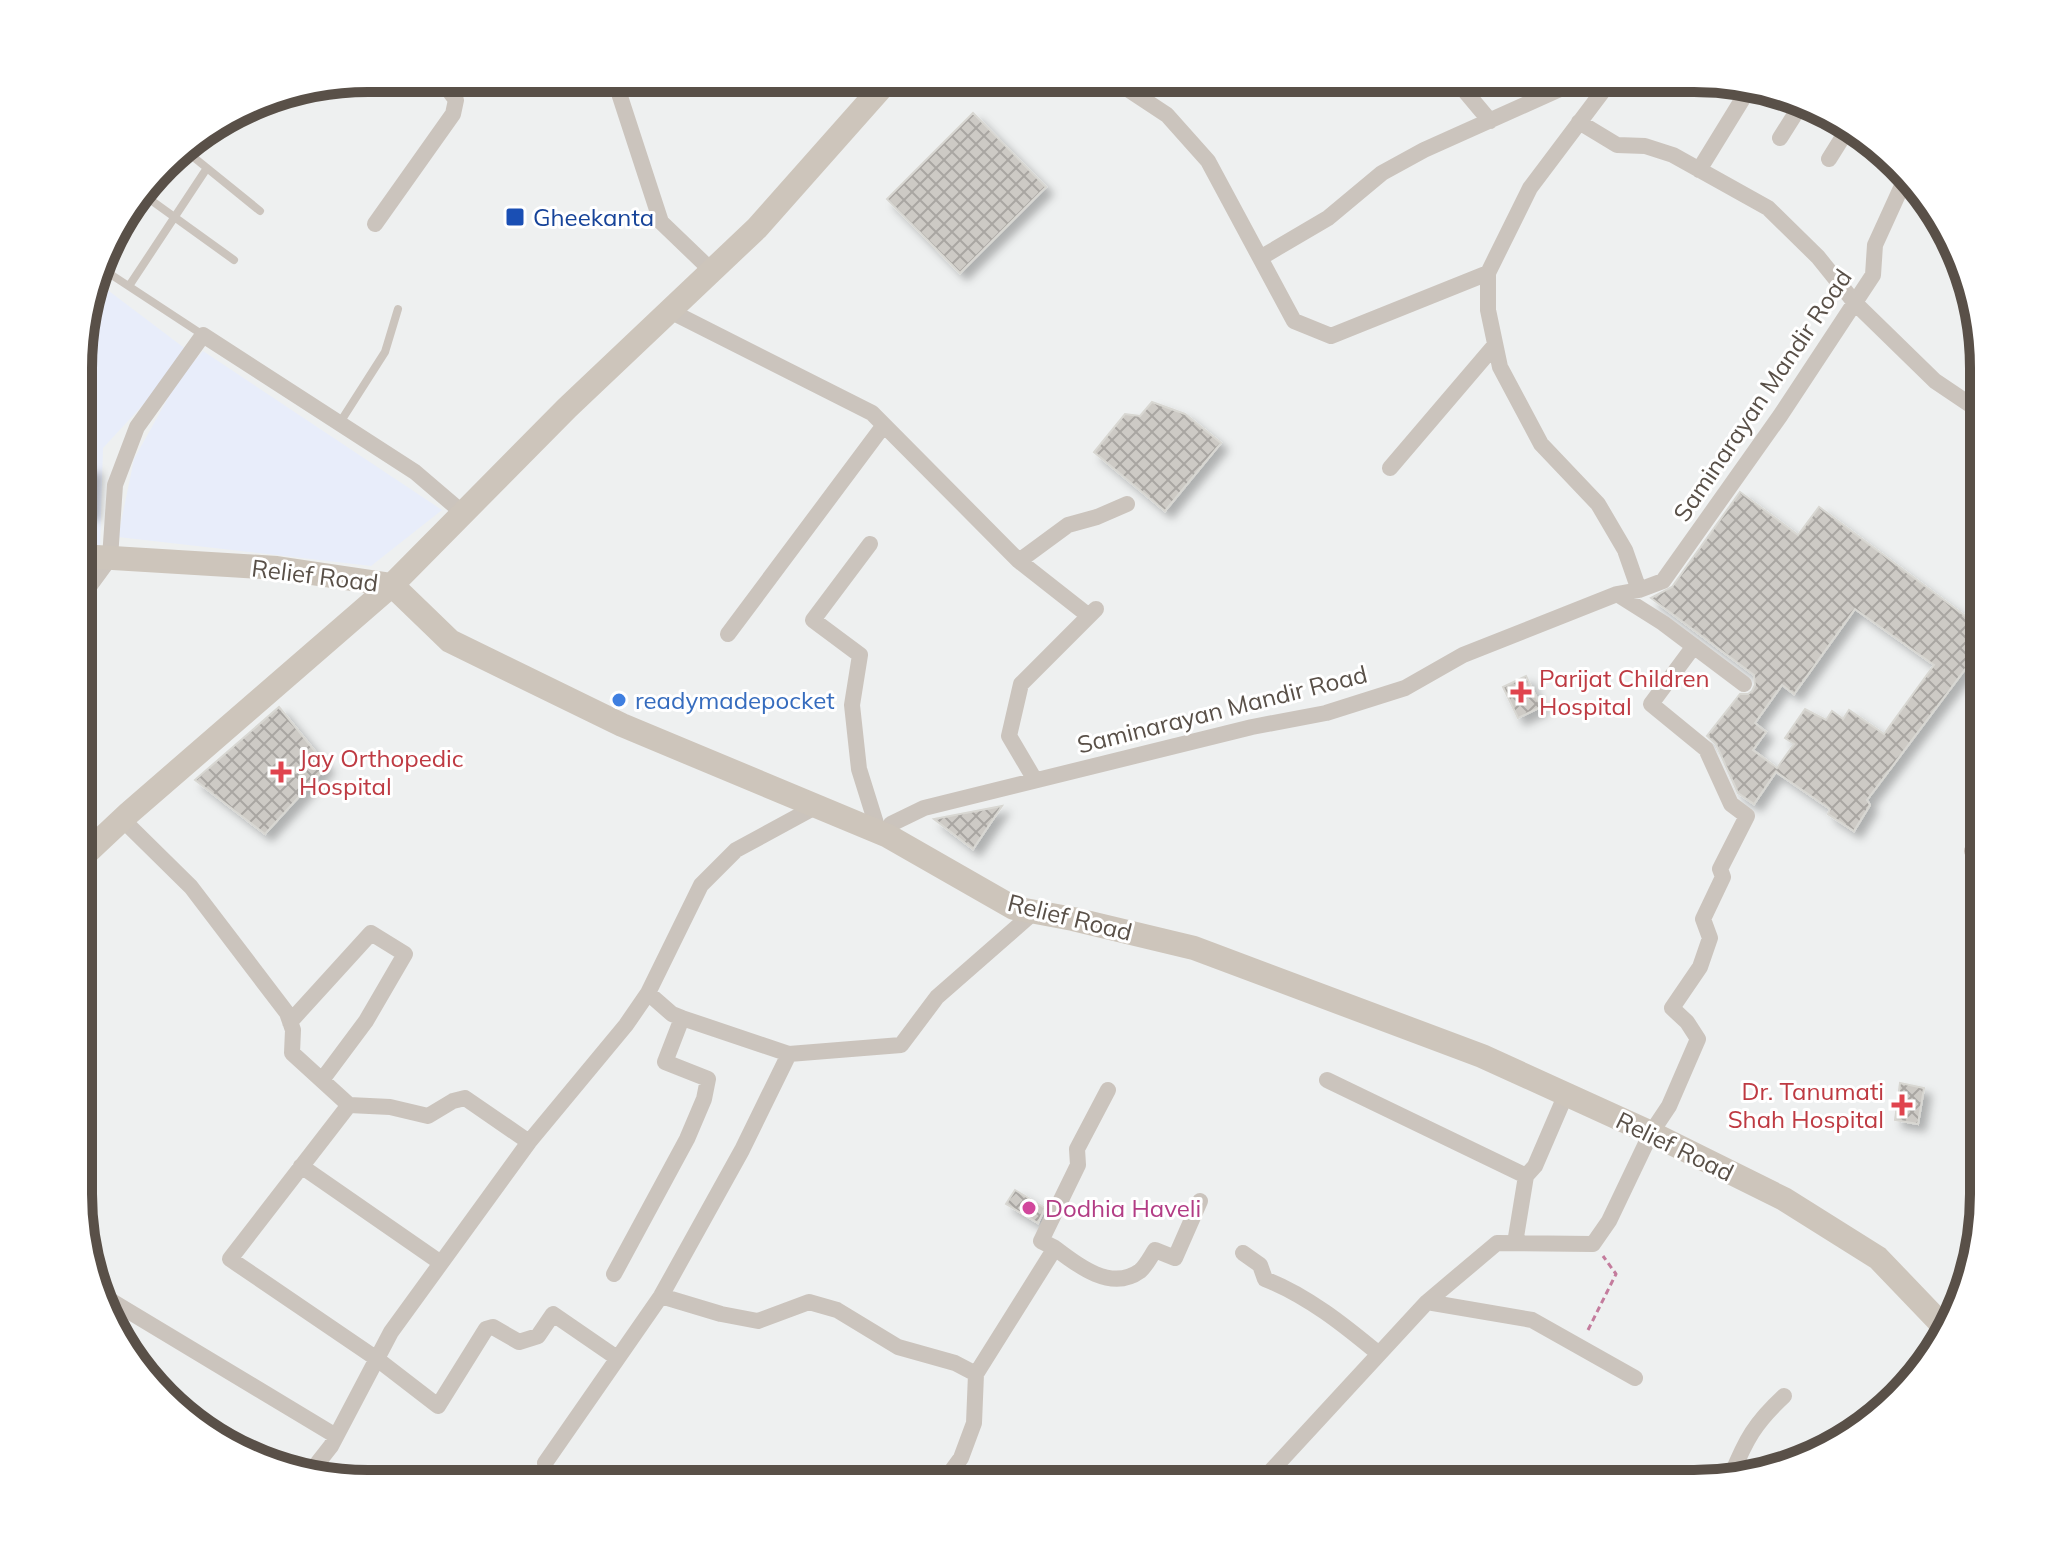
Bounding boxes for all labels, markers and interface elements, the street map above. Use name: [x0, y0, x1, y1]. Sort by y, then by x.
place label: Gheekanta: [533, 202, 654, 232]
marker: Gheekanta: [504, 206, 526, 228]
street label: Saminarayan Mandir Road: [1666, 263, 1858, 527]
street label: Relief Road: [250, 552, 380, 598]
street label: Saminarayan Mandir Road: [1074, 658, 1370, 760]
place label: Parijat Children Hospital: [1539, 663, 1710, 721]
marker: Parijat Children Hospital: [1510, 681, 1532, 703]
place label: readymadepocket: [635, 685, 835, 715]
marker: readymadepocket: [610, 691, 628, 709]
place label: Jay Orthopedic Hospital: [299, 743, 464, 801]
marker: Jay Orthopedic Hospital: [270, 761, 292, 783]
street label: Relief Road: [1005, 887, 1135, 947]
place label: Dr. Tanumati Shah Hospital: [1728, 1076, 1884, 1134]
marker: Dr. Tanumati Shah Hospital: [1891, 1094, 1913, 1116]
street label: Relief Road: [1611, 1105, 1739, 1187]
place label: Dodhia Haveli: [1045, 1193, 1201, 1223]
marker: Dodhia Haveli: [1020, 1199, 1038, 1217]

